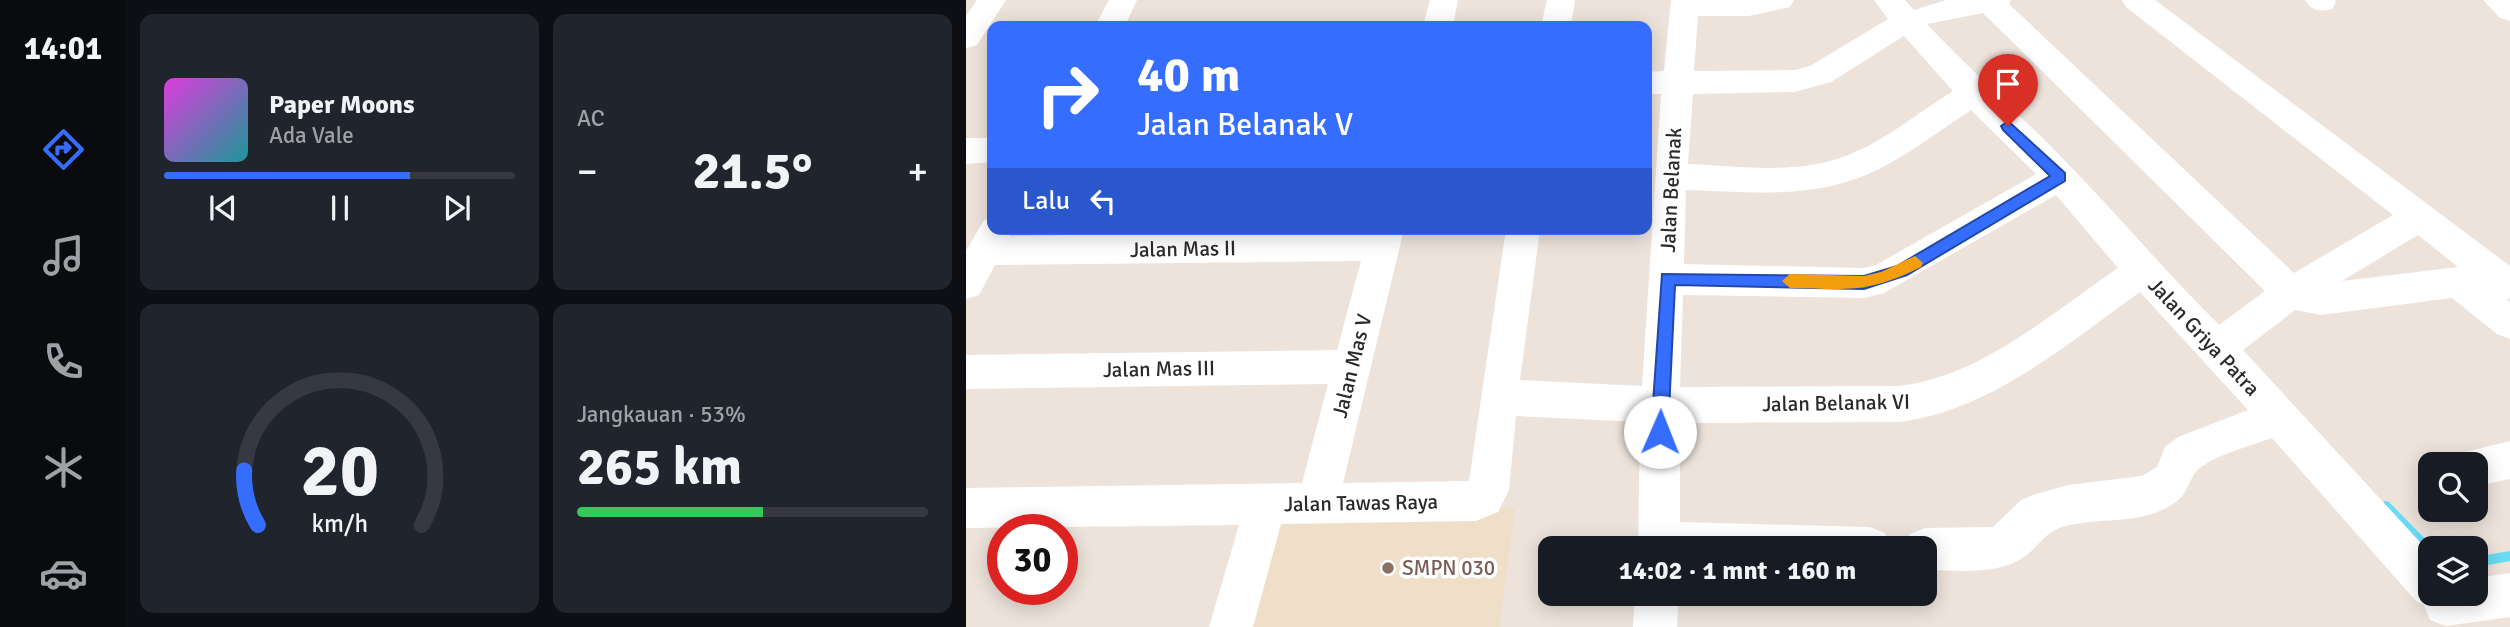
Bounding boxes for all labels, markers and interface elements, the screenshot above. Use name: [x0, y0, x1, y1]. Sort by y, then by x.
text: 14:01: [24, 29, 102, 68]
text: 40 m: [1137, 45, 1240, 105]
icon: right: [1022, 49, 1113, 140]
pin: [1978, 54, 2038, 126]
icon: arrive: [1989, 65, 2027, 103]
text: Paper Moons: [269, 89, 415, 121]
text: AC: [577, 104, 605, 133]
text: Jalan Belanak V: [1137, 105, 1353, 144]
text: Ada Vale: [269, 121, 354, 150]
icon: directions: [39, 125, 88, 174]
street label: Jalan Belanak: [1655, 126, 1687, 253]
text: 21.5°: [693, 139, 812, 203]
text: −: [577, 148, 598, 195]
text: +: [907, 148, 928, 195]
icon: left: [1084, 182, 1122, 220]
text: Lalu: [1022, 185, 1070, 217]
icon: previous: [204, 189, 242, 227]
icon: pause: [321, 189, 359, 227]
icon: next: [438, 189, 476, 227]
icon: music: [39, 231, 88, 280]
street label: Jalan Mas II: [1130, 235, 1236, 263]
street label: Jalan Griya Patra: [2143, 273, 2265, 401]
street label: Jalan Mas V: [1327, 311, 1377, 421]
icon: phone: [39, 337, 88, 386]
street label: Jalan Mas III: [1103, 355, 1215, 383]
street label: Jalan Belanak VI: [1762, 389, 1910, 417]
position arrow: [1623, 395, 1697, 469]
text: Jangkauan · 53%: [577, 400, 746, 429]
text: 20: [300, 427, 379, 516]
text: 265 km: [577, 435, 742, 499]
icon: climate: [39, 443, 88, 492]
map controls: [2418, 452, 2488, 606]
button: search: [2418, 452, 2488, 522]
street label: Jalan Tawas Raya: [1284, 489, 1438, 517]
text: km/h: [311, 507, 368, 538]
speed limit sign: 30: [987, 514, 1078, 605]
button: layers: [2418, 536, 2488, 606]
icon: car: [39, 549, 88, 598]
place label: SMPN 030: [1402, 555, 1495, 581]
text: 14:02 · 1 mnt · 160 m: [1619, 555, 1856, 587]
marker: SMPN 030: [1380, 560, 1396, 576]

